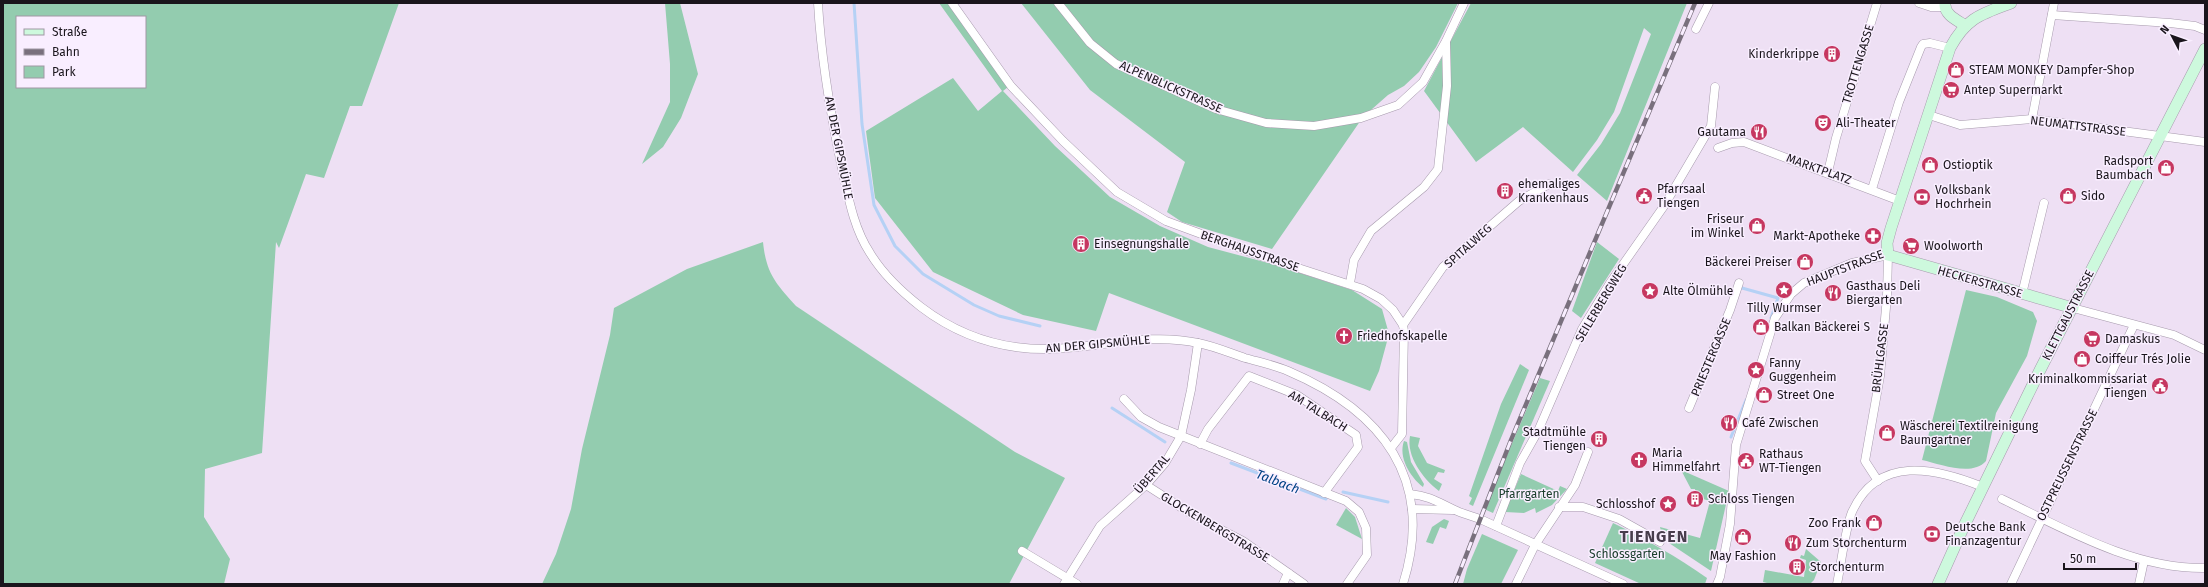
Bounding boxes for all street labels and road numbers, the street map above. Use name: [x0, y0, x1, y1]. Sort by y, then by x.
street label: TROTTENGASSE: [1839, 23, 1877, 105]
street label: ALPENBLICKSTRASSE: [1117, 58, 1225, 116]
street label: AN DER GIPSMÜHLE: [822, 95, 858, 201]
street label: NEUMATTSTRASSE: [2029, 113, 2127, 139]
street label: MARKTPLATZ: [1785, 151, 1853, 187]
street label: SPITALWEG: [1441, 221, 1495, 271]
street label: BERGHAUSSTRASSE: [1199, 228, 1301, 274]
street label: HAUPTSTRASSE: [1804, 247, 1886, 289]
street label: SEILERBERGWEG: [1572, 262, 1630, 344]
street label: HECKERSTRASSE: [1936, 263, 2024, 301]
street label: KLETTGAUSTRASSE: [2039, 267, 2097, 363]
street label: PRIESTERGASSE: [1688, 316, 1734, 398]
street label: BRÜHLGASSE: [1867, 322, 1891, 394]
street label: AN DER GIPSMÜHLE: [1045, 330, 1151, 356]
street label: AM TALBACH: [1286, 387, 1350, 435]
street label: OSTPREUSSENSTRASSE: [2034, 407, 2100, 523]
street label: ÜBERTAL: [1130, 450, 1173, 496]
street label: GLOCKENBERGSTRASSE: [1158, 489, 1272, 565]

